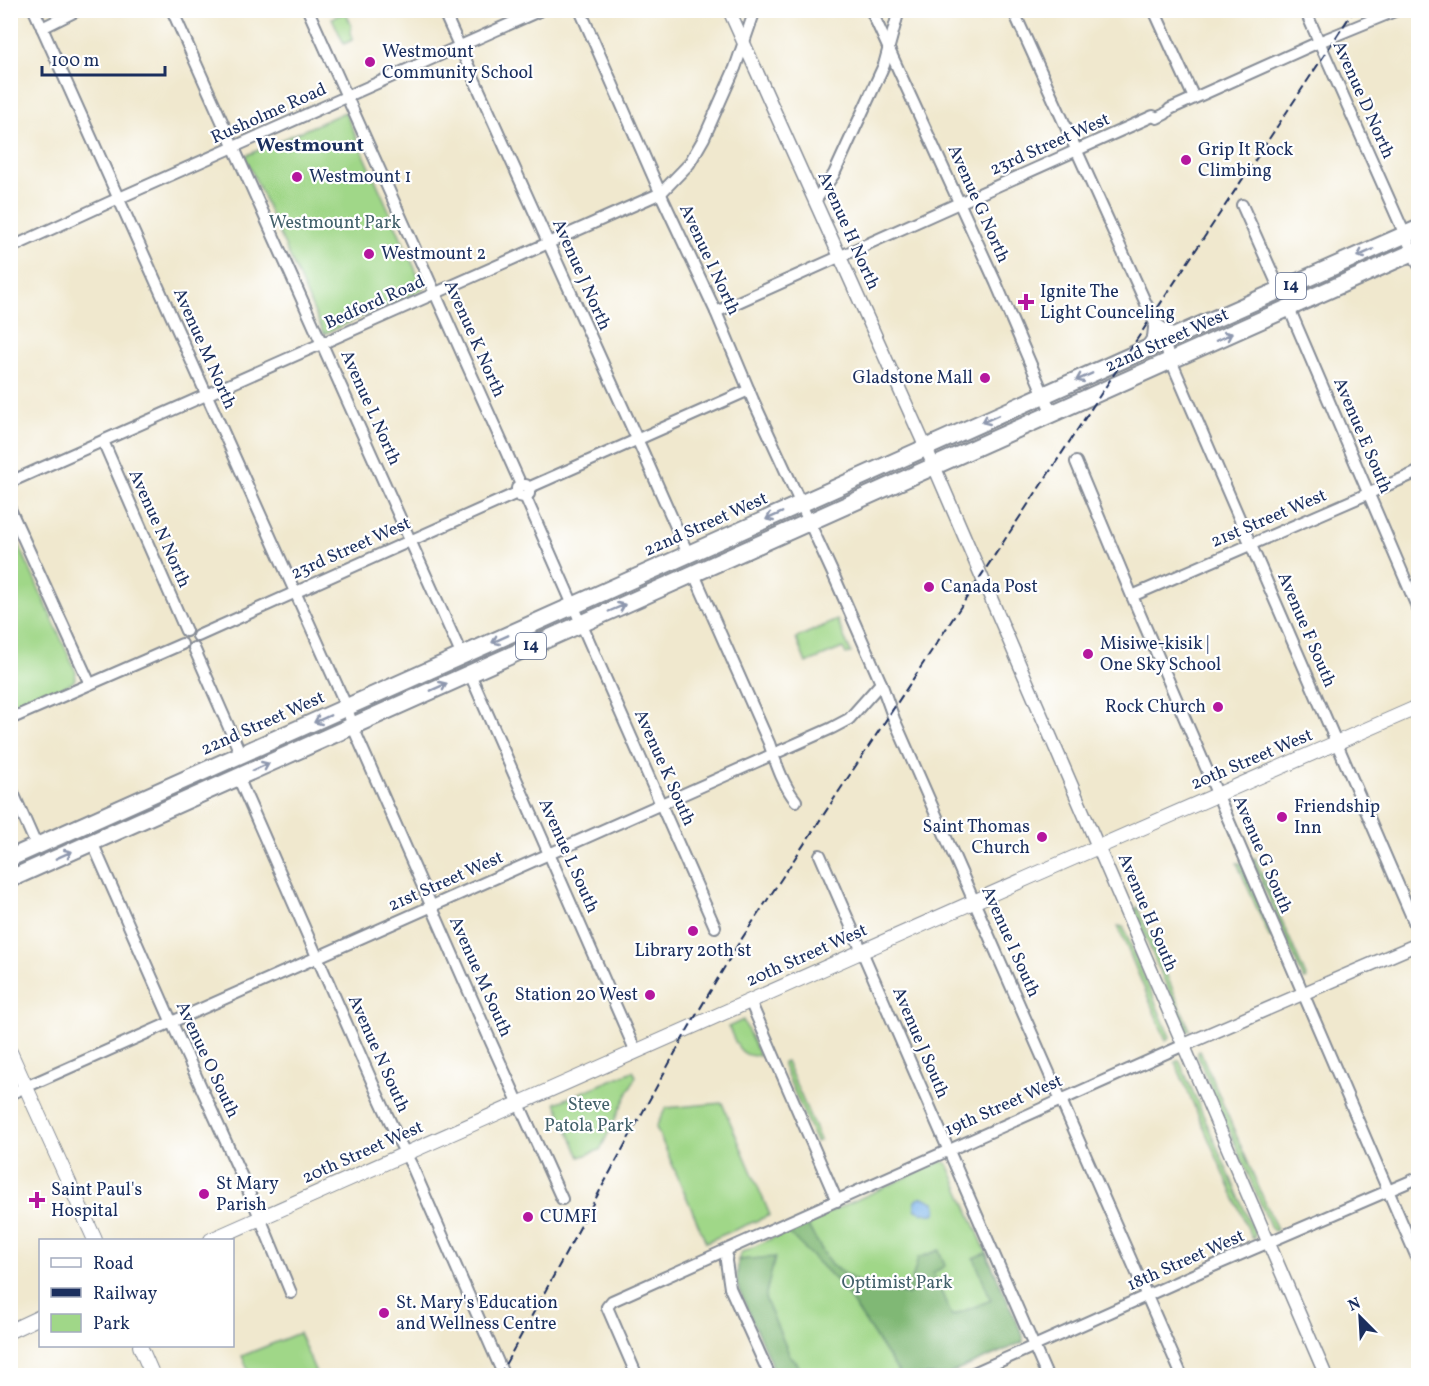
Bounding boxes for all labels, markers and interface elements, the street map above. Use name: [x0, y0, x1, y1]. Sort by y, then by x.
street label: Avenue D North: [1326, 37, 1400, 163]
scale bar: [42, 39, 165, 77]
place label: Westmount Community School: [382, 40, 533, 86]
text: 100 m: [51, 49, 100, 74]
marker: Westmount Community School: [363, 55, 377, 69]
street label: Rusholme Road: [207, 77, 331, 151]
street label: 23rd Street West: [986, 107, 1114, 183]
district label: Westmount: [256, 132, 365, 160]
place label: Grip It Rock Climbing: [1198, 138, 1293, 184]
street label: Avenue G North: [941, 141, 1015, 267]
marker: Grip It Rock Climbing: [1179, 153, 1193, 167]
place label: Westmount 1: [309, 165, 411, 190]
street label: Avenue H North: [811, 168, 885, 294]
marker: Westmount 1: [290, 170, 304, 184]
street label: Avenue I North: [672, 200, 746, 320]
park label: Westmount Park: [269, 211, 401, 236]
street label: Avenue J North: [545, 215, 617, 335]
place label: Westmount 2: [381, 242, 486, 267]
marker: Westmount 2: [362, 247, 376, 261]
one-way arrow: [1356, 248, 1375, 259]
street label: Bedford Road: [321, 270, 429, 336]
road number: 14: [1276, 273, 1306, 299]
street label: Avenue K North: [437, 276, 511, 402]
place label: Ignite The Light Counceling: [1040, 280, 1175, 326]
street label: Avenue M North: [166, 284, 242, 414]
marker: Ignite The Light Counceling: [1017, 293, 1035, 311]
street label: 22nd Street West: [1101, 302, 1233, 380]
one-way arrow: [1215, 330, 1233, 342]
street label: Avenue L North: [333, 346, 407, 470]
place label: Gladstone Mall: [853, 366, 973, 391]
marker: Gladstone Mall: [978, 371, 992, 385]
one-way arrow: [1076, 372, 1094, 383]
street label: Avenue E South: [1326, 374, 1398, 498]
one-way arrow: [982, 414, 1000, 425]
street label: Avenue N North: [122, 466, 196, 592]
street label: 21st Street West: [1207, 483, 1331, 555]
street label: 22nd Street West: [640, 486, 772, 564]
street label: 23rd Street West: [287, 511, 415, 587]
one-way arrow: [766, 511, 784, 522]
street label: Avenue F South: [1270, 569, 1342, 692]
place label: Canada Post: [941, 575, 1038, 600]
marker: Canada Post: [922, 580, 936, 594]
one-way arrow: [608, 602, 626, 613]
place label: Misiwe-kisik | One Sky School: [1100, 632, 1221, 678]
road number: 14: [516, 633, 546, 659]
one-way arrow: [492, 634, 510, 645]
marker: Misiwe-kisik | One Sky School: [1081, 647, 1095, 661]
one-way arrow: [430, 681, 448, 693]
street label: 22nd Street West: [197, 685, 329, 763]
place label: Rock Church: [1105, 695, 1206, 720]
marker: Rock Church: [1211, 700, 1225, 714]
street label: Avenue K South: [627, 706, 701, 830]
one-way arrow: [314, 713, 332, 725]
street label: 20th Street West: [1187, 723, 1317, 797]
one-way arrow: [252, 761, 270, 772]
street label: Avenue G South: [1226, 792, 1298, 918]
street label: Avenue L South: [532, 795, 605, 917]
place label: Friendship Inn: [1294, 795, 1380, 841]
marker: Friendship Inn: [1275, 810, 1289, 824]
place label: Saint Thomas Church: [922, 815, 1030, 861]
marker: Saint Thomas Church: [1035, 830, 1049, 844]
street label: 21st Street West: [384, 845, 508, 919]
one-way arrow: [54, 849, 73, 860]
street label: Avenue H South: [1111, 850, 1183, 976]
street label: Avenue I South: [974, 882, 1046, 1002]
street label: Avenue M South: [442, 913, 518, 1042]
street label: 20th Street West: [742, 918, 872, 994]
marker: Library 20th st: [686, 924, 700, 938]
place label: Library 20th st: [634, 939, 752, 964]
place label: Station 20 West: [515, 983, 638, 1008]
street label: Avenue J South: [885, 983, 955, 1103]
marker: Station 20 West: [643, 988, 657, 1002]
street label: Avenue N South: [341, 991, 415, 1117]
street label: Avenue O South: [169, 998, 245, 1123]
street label: 19th Street West: [941, 1069, 1067, 1143]
park label: Steve Patola Park: [544, 1093, 634, 1139]
street label: 20th Street West: [298, 1115, 428, 1191]
place label: St Mary Parish: [216, 1172, 279, 1218]
place label: Saint Paul's Hospital: [51, 1178, 142, 1224]
marker: St Mary Parish: [197, 1187, 211, 1201]
marker: Saint Paul's Hospital: [28, 1191, 46, 1209]
place label: CUMFI: [540, 1205, 597, 1230]
marker: CUMFI: [521, 1210, 535, 1224]
street label: 18th Street West: [1123, 1224, 1249, 1298]
legend: [39, 1239, 234, 1347]
text: Road: [93, 1252, 134, 1277]
park label: Optimist Park: [842, 1271, 953, 1296]
text: Railway: [93, 1282, 157, 1307]
north arrow: [1330, 1287, 1390, 1347]
place label: St. Mary's Education and Wellness Centre: [396, 1291, 558, 1337]
text: N: [1345, 1293, 1365, 1318]
marker: St. Mary's Education and Wellness Centre: [377, 1306, 391, 1320]
text: Park: [93, 1312, 130, 1337]

